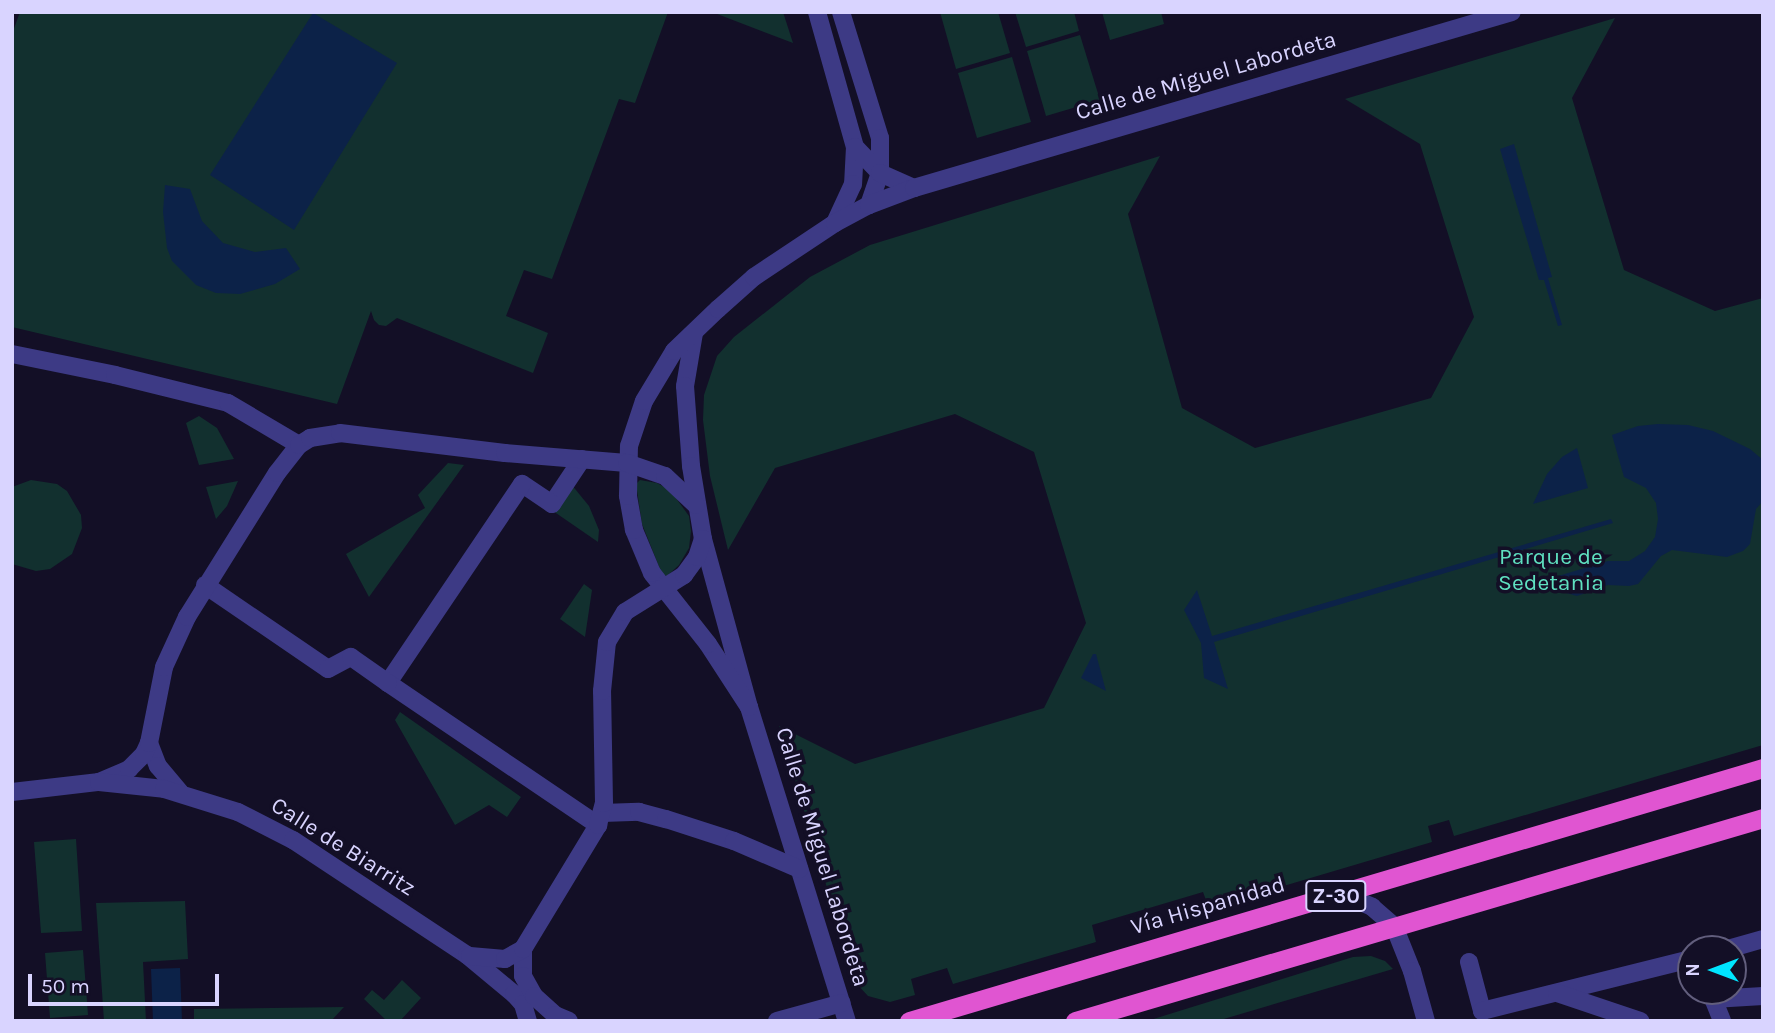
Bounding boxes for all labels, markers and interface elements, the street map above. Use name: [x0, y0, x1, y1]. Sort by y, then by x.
street label: Calle de Miguel Labordeta: [1073, 26, 1339, 126]
park label: Parque de Sedetania: [1498, 543, 1604, 597]
street label: Calle de Miguel Labordeta: [769, 724, 875, 990]
street label: Calle de Biarritz: [266, 792, 420, 902]
street label: Vía Hispanidad: [1128, 871, 1288, 941]
road number: Z-30: [1304, 878, 1368, 914]
north arrow: [1677, 935, 1747, 1005]
scale bar: [32, 960, 222, 1004]
text: N: [1682, 963, 1704, 977]
text: 50 m: [41, 974, 90, 998]

